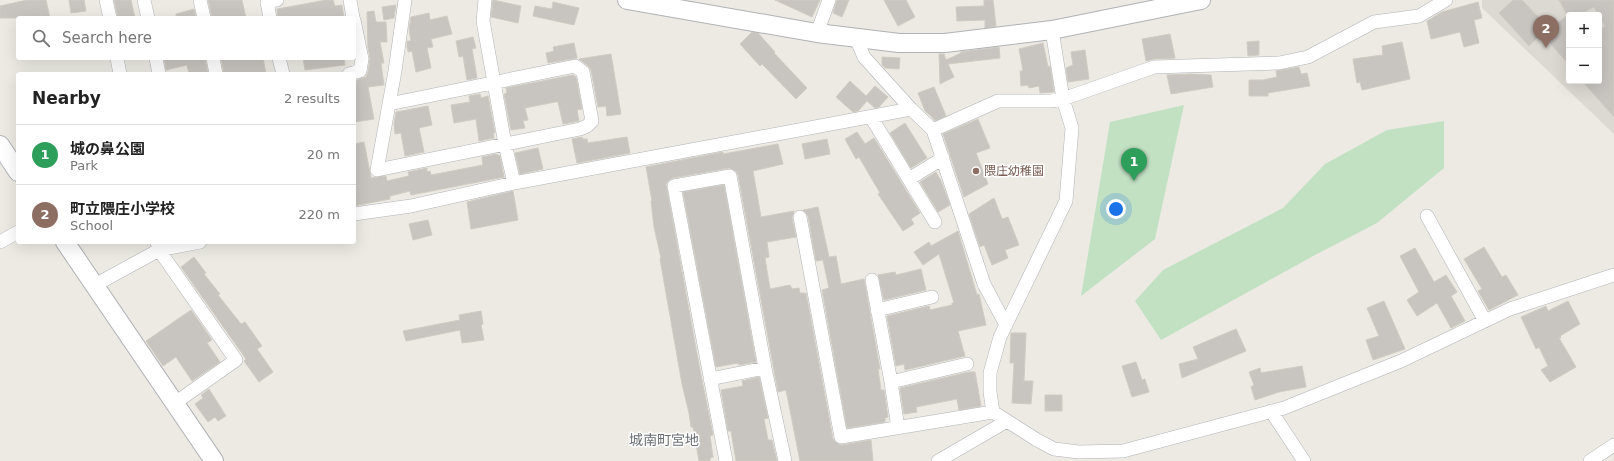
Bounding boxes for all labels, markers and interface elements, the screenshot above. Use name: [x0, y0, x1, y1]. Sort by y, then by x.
map controls: [1566, 12, 1602, 84]
button: +: [1566, 12, 1602, 48]
pin: 2: [1533, 15, 1559, 48]
search box: [16, 16, 356, 60]
icon: search: [30, 27, 52, 49]
text: Search here: [62, 29, 152, 47]
button: −: [1566, 48, 1602, 84]
text: Nearby: [32, 88, 101, 108]
text: 2 results: [284, 91, 340, 106]
text: 城の鼻公園: [70, 140, 145, 158]
text: 1: [40, 147, 50, 162]
text: 20 m: [307, 147, 340, 162]
pin: 1: [1121, 148, 1147, 181]
text: Park: [70, 158, 98, 173]
place label: 隈庄幼稚園: [984, 164, 1044, 178]
marker: 隈庄幼稚園: [971, 166, 981, 176]
your location: [1106, 199, 1126, 219]
text: 町立隈庄小学校: [70, 200, 175, 218]
text: 2: [40, 207, 50, 222]
text: 220 m: [298, 207, 340, 222]
text: School: [70, 218, 113, 233]
district label: 城南町宮地: [629, 432, 699, 448]

